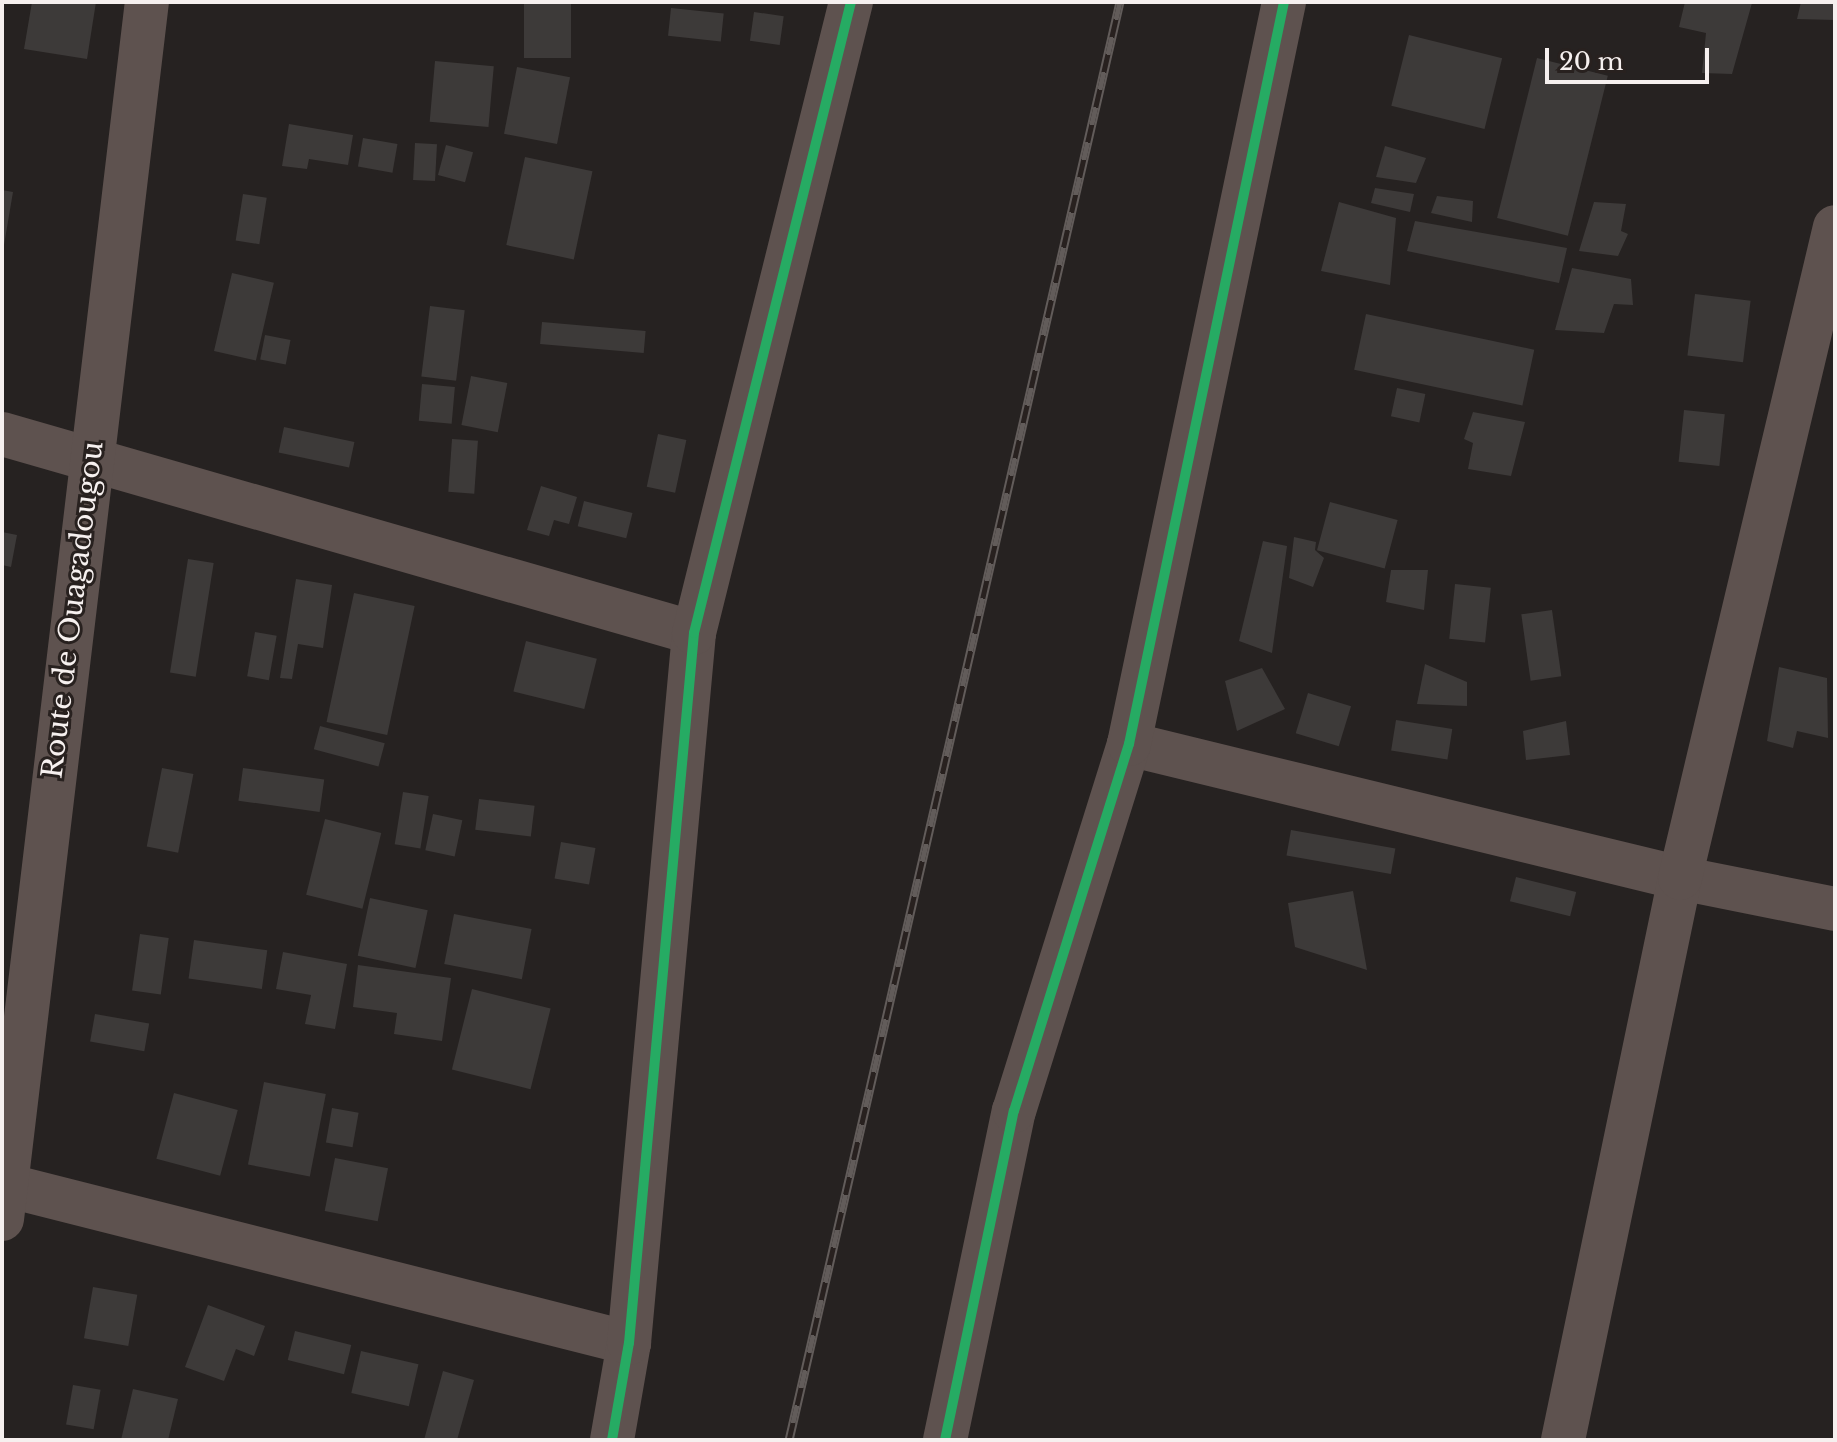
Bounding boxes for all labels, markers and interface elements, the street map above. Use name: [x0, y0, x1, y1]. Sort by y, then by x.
scale bar: [1549, 32, 1713, 82]
text: 20 m: [1559, 47, 1624, 76]
street label: Route de Ouagadougou: [36, 440, 110, 780]

